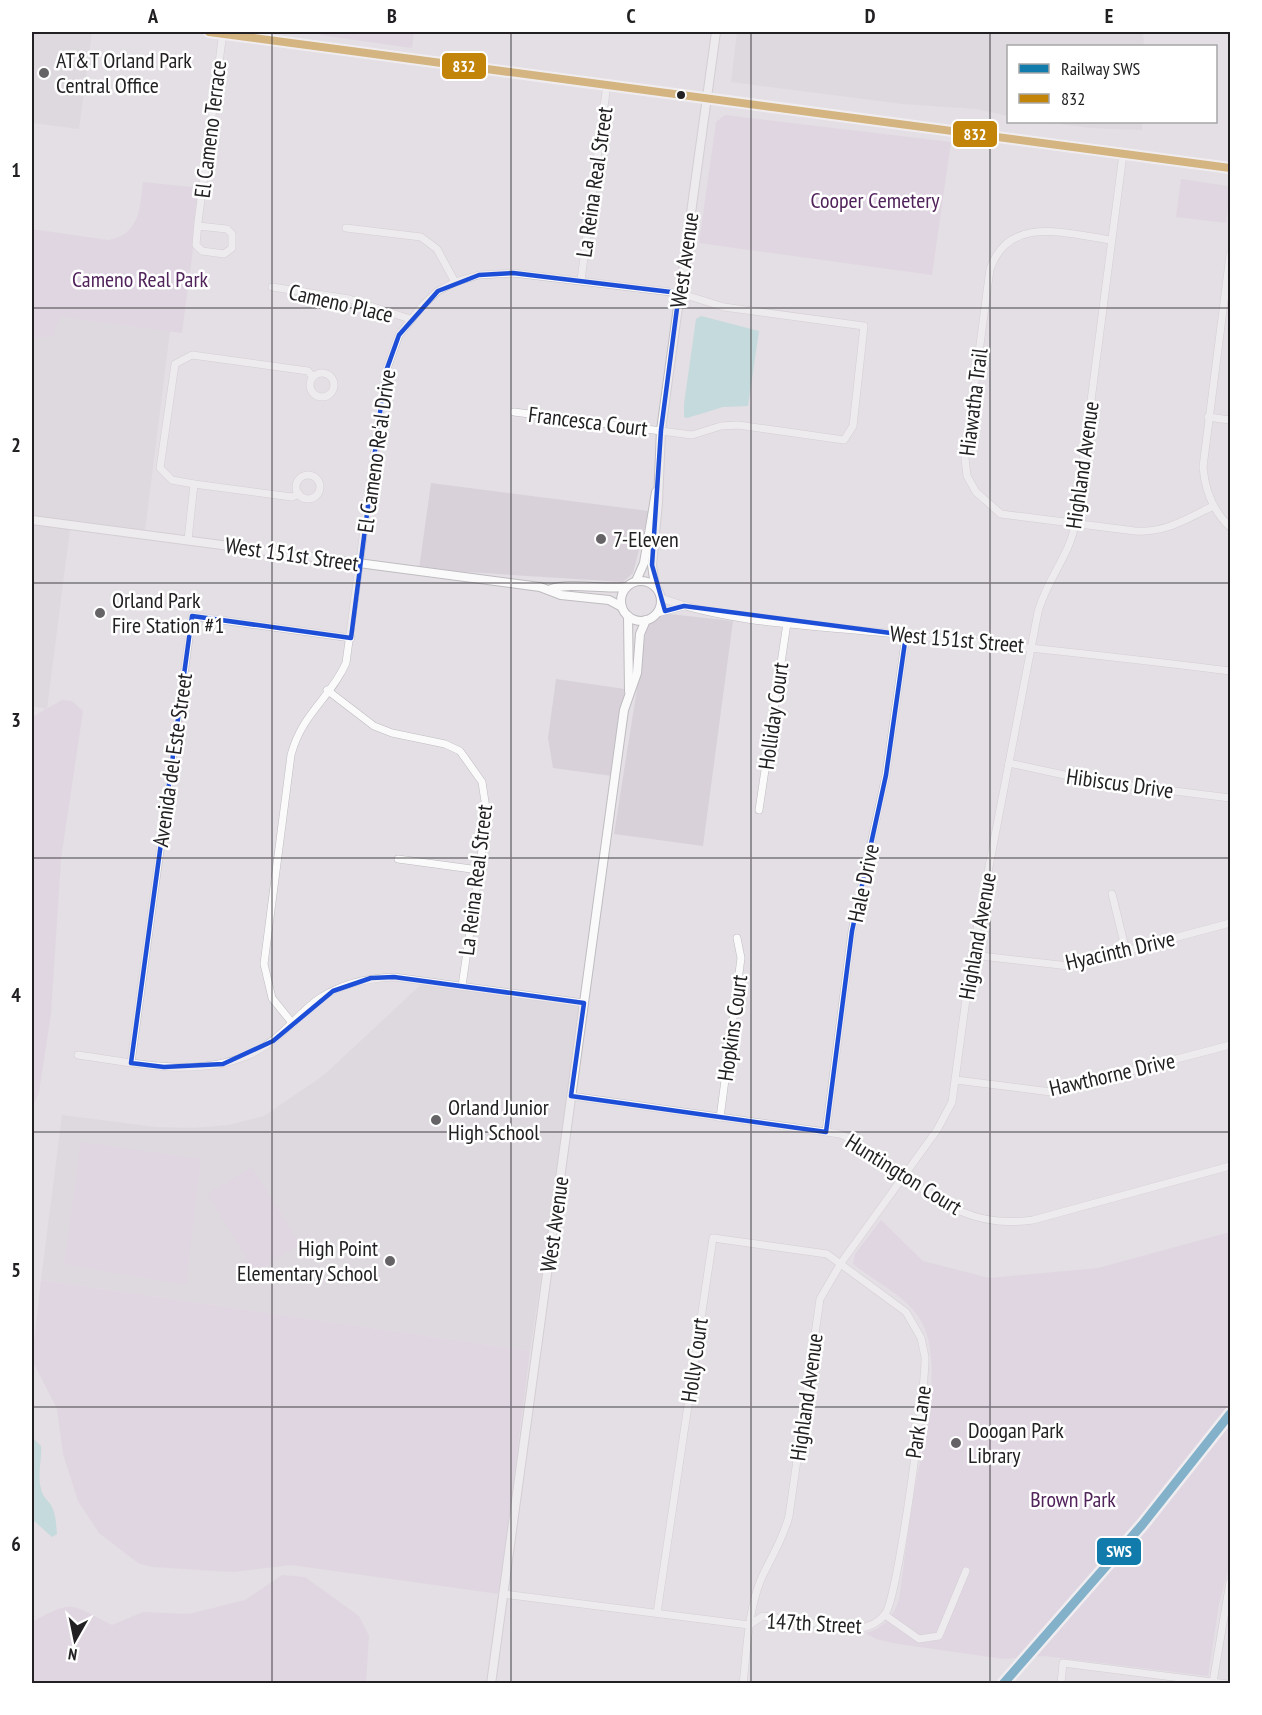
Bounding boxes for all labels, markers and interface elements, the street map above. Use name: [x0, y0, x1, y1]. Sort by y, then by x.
text: A: [147, 3, 159, 29]
text: B: [387, 3, 397, 29]
text: C: [626, 3, 636, 29]
text: D: [865, 3, 876, 29]
text: E: [1105, 3, 1113, 29]
legend: [1007, 45, 1217, 123]
place label: AT&T Orland Park Central Office: [56, 46, 192, 99]
line badge: 832: [441, 52, 487, 80]
text: 832: [453, 56, 475, 76]
text: Railway SWS: [1061, 57, 1141, 80]
street label: El Cameno Terrace: [188, 59, 232, 199]
marker: AT&T Orland Park Central Office: [37, 66, 51, 80]
text: 832: [1061, 87, 1085, 110]
unlabelled marker: [675, 89, 687, 101]
street label: La Reina Real Street: [570, 105, 618, 259]
line badge: 832: [952, 120, 998, 148]
text: 832: [964, 124, 986, 144]
text: 1: [11, 157, 21, 183]
park label: Cooper Cemetery: [810, 186, 940, 214]
street label: West Avenue: [663, 210, 705, 310]
park label: Cameno Real Park: [72, 265, 208, 293]
street label: Cameno Place: [286, 277, 396, 329]
street label: Hiawatha Trail: [952, 346, 994, 458]
street label: El Cameno Re'al Drive: [351, 367, 401, 535]
street label: Highland Avenue: [1059, 399, 1105, 531]
street label: Francesca Court: [527, 400, 649, 442]
text: 2: [11, 432, 21, 458]
place label: 7-Eleven: [613, 525, 679, 553]
street label: West 151st Street: [223, 531, 361, 577]
marker: 7-Eleven: [594, 532, 608, 546]
place label: Orland Park Fire Station #1: [112, 586, 224, 639]
marker: Orland Park Fire Station #1: [93, 606, 107, 620]
street label: West 151st Street: [889, 619, 1025, 659]
street label: Holliday Court: [752, 661, 794, 771]
street label: Avenida del Este Street: [146, 671, 198, 849]
text: 3: [11, 707, 21, 733]
street label: Hibiscus Drive: [1065, 762, 1175, 804]
street label: La Reina Real Street: [452, 803, 498, 957]
street label: Hale Drive: [841, 841, 885, 925]
street label: Highland Avenue: [952, 870, 1002, 1002]
street label: Hyacinth Drive: [1063, 924, 1177, 976]
street label: Hopkins Court: [711, 973, 753, 1083]
text: 4: [11, 982, 21, 1008]
street label: Hawthorne Drive: [1046, 1046, 1178, 1102]
place label: Orland Junior High School: [448, 1093, 549, 1146]
marker: Orland Junior High School: [429, 1113, 443, 1127]
street label: Huntington Court: [841, 1127, 967, 1221]
street label: West Avenue: [533, 1174, 575, 1274]
place label: High Point Elementary School: [237, 1234, 379, 1287]
marker: High Point Elementary School: [383, 1254, 397, 1268]
text: 5: [11, 1257, 21, 1283]
street label: Holly Court: [674, 1316, 714, 1404]
street label: Highland Avenue: [783, 1331, 829, 1463]
street label: Park Lane: [899, 1384, 937, 1460]
place label: Doogan Park Library: [968, 1416, 1064, 1469]
marker: Doogan Park Library: [949, 1436, 963, 1450]
park label: Brown Park: [1030, 1485, 1116, 1513]
text: 6: [11, 1531, 21, 1557]
line badge: SWS: [1096, 1537, 1142, 1566]
text: SWS: [1106, 1541, 1132, 1561]
street label: 147th Street: [766, 1607, 862, 1639]
north arrow: [45, 1610, 105, 1670]
text: N: [67, 1644, 78, 1665]

